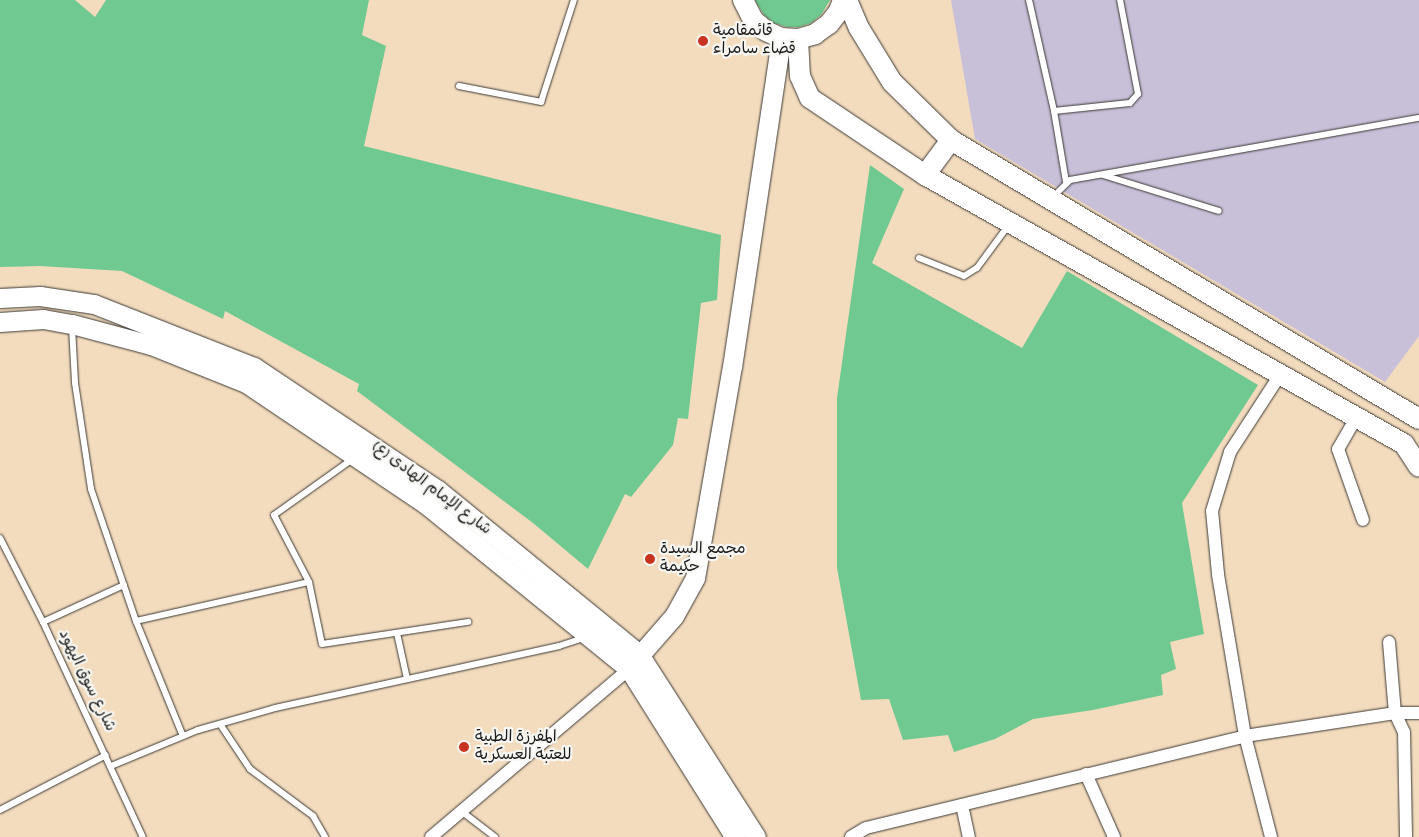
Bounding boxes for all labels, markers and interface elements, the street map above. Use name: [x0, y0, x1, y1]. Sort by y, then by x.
place label: قائمقامية قضاء سامراء: [713, 22, 796, 60]
marker: قائمقامية قضاء سامراء: [697, 35, 709, 47]
street label: شارع الإمام الهادی (ع): [368, 438, 494, 540]
place label: مجمع السيدة حكيمة: [660, 540, 746, 578]
marker: مجمع السيدة حكيمة: [644, 553, 656, 565]
street label: شارع سوق اليهود: [53, 627, 119, 735]
place label: المفرزة الطبية للعتبة العسكرية: [475, 728, 571, 766]
marker: المفرزة الطبية للعتبة العسكرية: [457, 740, 471, 754]

